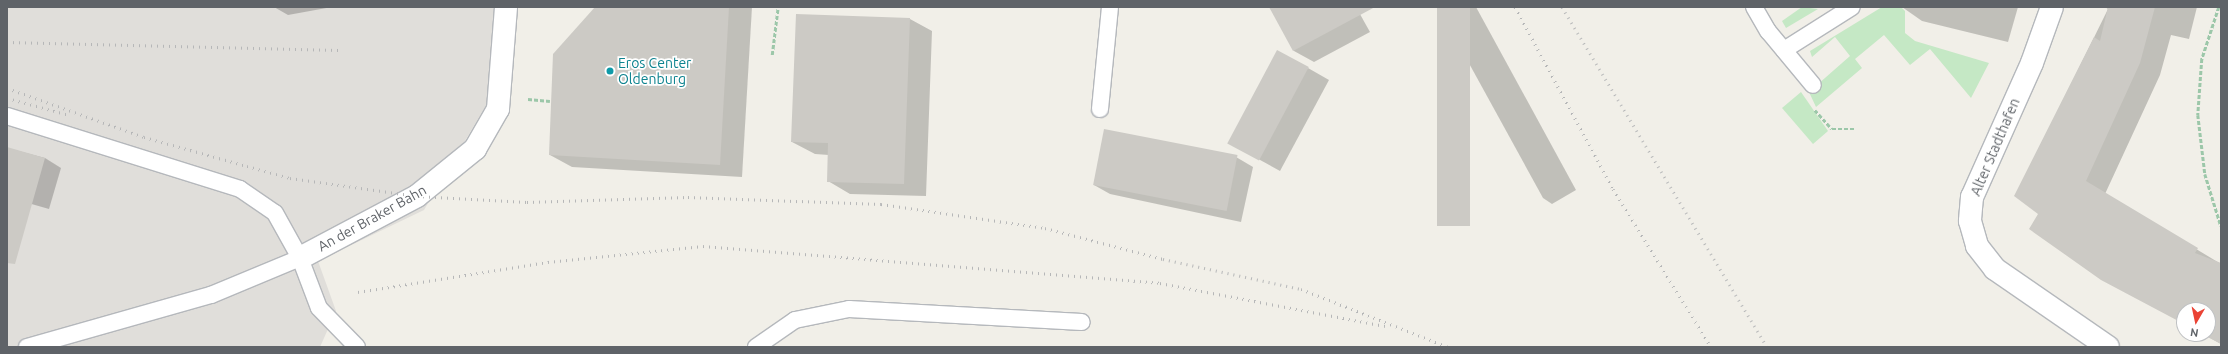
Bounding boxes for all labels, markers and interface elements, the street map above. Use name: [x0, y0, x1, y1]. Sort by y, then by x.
place label: Eros Center Oldenburg: [618, 55, 691, 88]
marker: Eros Center Oldenburg: [605, 66, 615, 76]
street label: Alter Stadthafen: [1967, 96, 2023, 198]
street label: An der Braker Bahn: [315, 181, 429, 255]
north arrow: [2176, 302, 2216, 342]
text: N: [2189, 326, 2199, 339]

